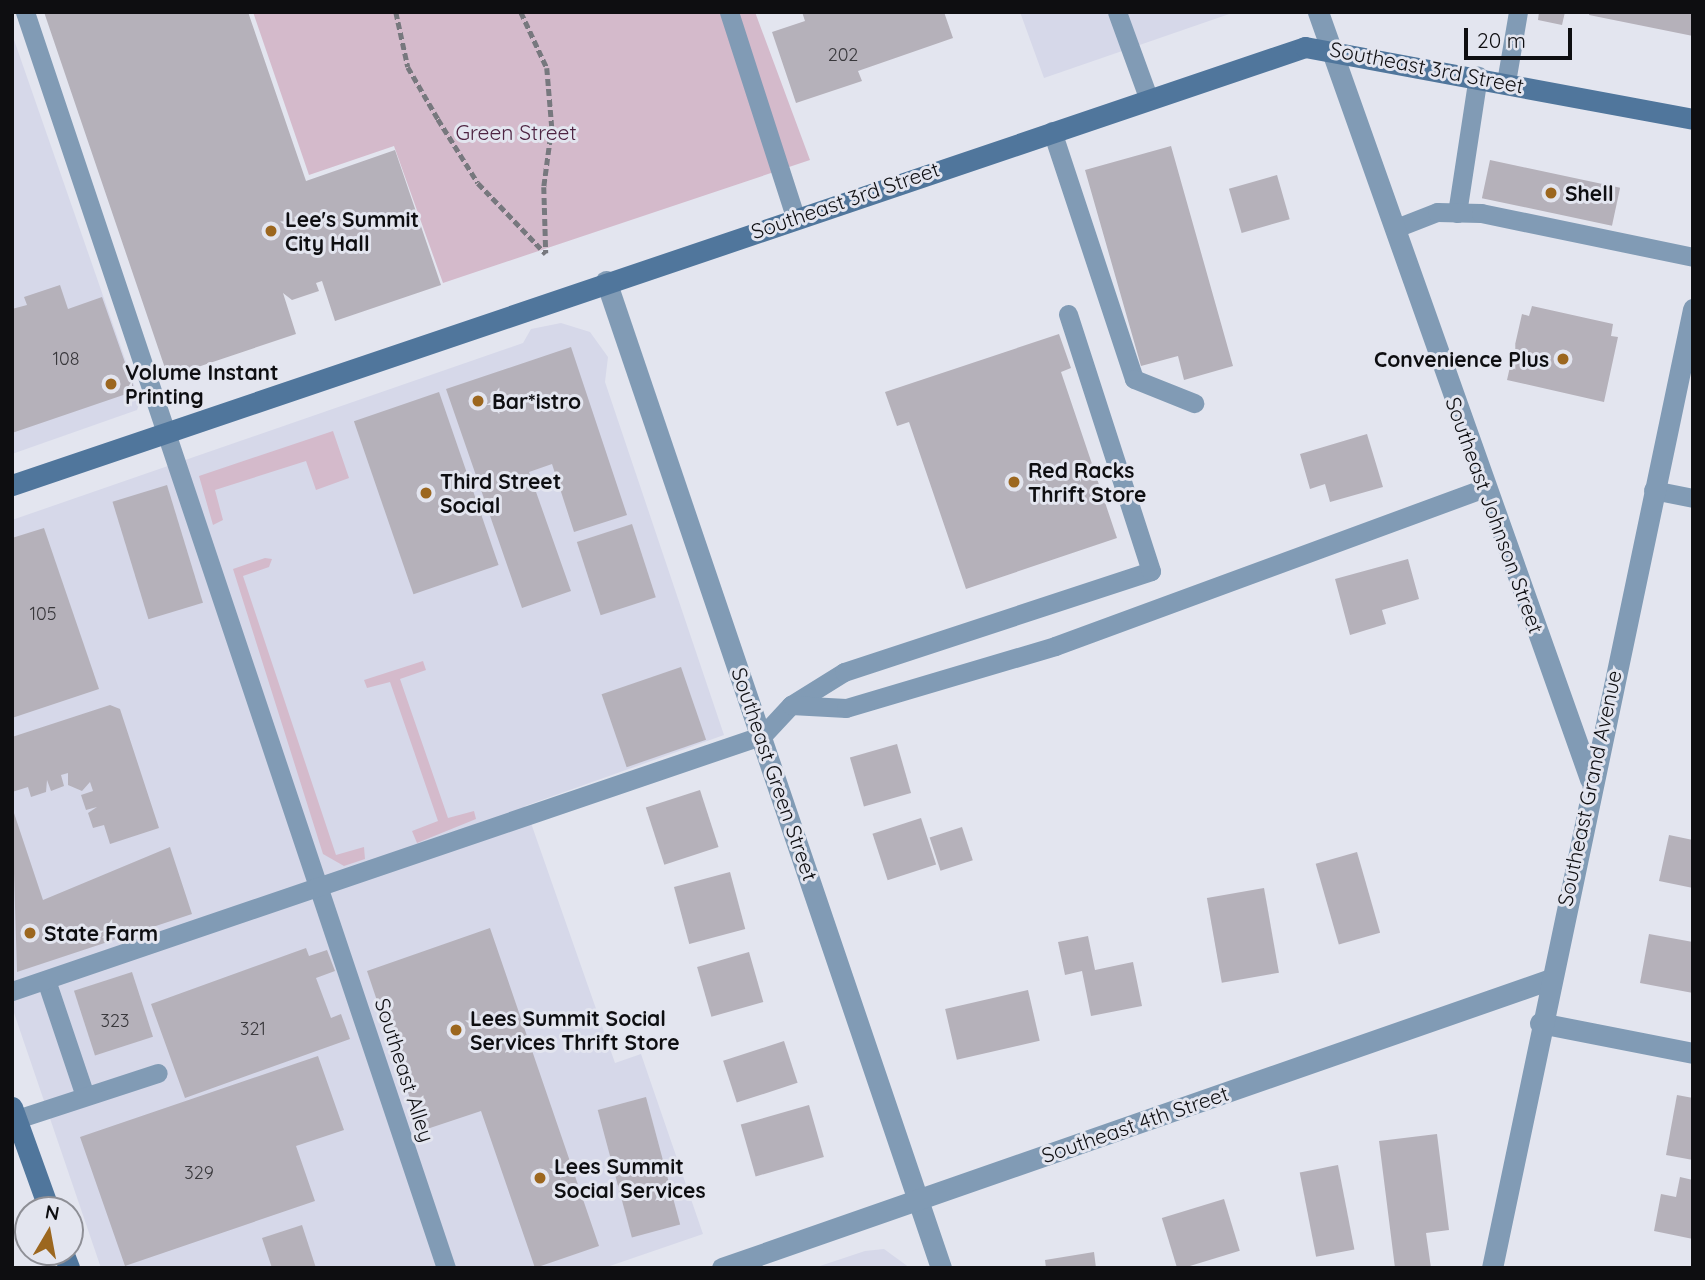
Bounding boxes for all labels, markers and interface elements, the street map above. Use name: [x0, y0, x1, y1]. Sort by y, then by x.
scale bar: [1467, 14, 1576, 58]
text: 20 m: [1477, 27, 1526, 53]
street label: Southeast 3rd Street: [1328, 36, 1526, 98]
house number: 202: [828, 44, 858, 66]
park label: Green Street: [455, 119, 577, 145]
street label: Southeast 3rd Street: [748, 156, 942, 244]
place label: Shell: [1565, 180, 1614, 206]
marker: Shell: [1543, 185, 1559, 201]
place label: Lee's Summit City Hall: [285, 206, 419, 256]
marker: Lee's Summit City Hall: [263, 223, 279, 239]
place label: Convenience Plus: [1374, 346, 1549, 372]
house number: 108: [52, 348, 80, 370]
marker: Convenience Plus: [1555, 351, 1571, 367]
place label: Volume Instant Printing: [125, 359, 279, 409]
marker: Volume Instant Printing: [103, 376, 119, 392]
place label: Bar*istro: [492, 388, 581, 414]
marker: Bar*istro: [470, 393, 486, 409]
street label: Southeast Johnson Street: [1441, 394, 1549, 636]
place label: Red Racks Thrift Store: [1028, 457, 1146, 507]
place label: Third Street Social: [440, 468, 561, 518]
marker: Red Racks Thrift Store: [1006, 474, 1022, 490]
marker: Third Street Social: [418, 485, 434, 501]
house number: 105: [29, 603, 57, 625]
street label: Southeast Green Street: [727, 664, 823, 884]
street label: Southeast Grand Avenue: [1552, 668, 1626, 908]
place label: State Farm: [44, 920, 158, 946]
marker: State Farm: [22, 925, 38, 941]
street label: Southeast Alley: [370, 995, 440, 1145]
place label: Lees Summit Social Services Thrift Store: [470, 1005, 680, 1055]
house number: 323: [101, 1010, 129, 1032]
house number: 321: [240, 1018, 266, 1040]
marker: Lees Summit Social Services Thrift Store: [448, 1022, 464, 1038]
street label: Southeast 4th Street: [1038, 1080, 1232, 1168]
place label: Lees Summit Social Services: [554, 1153, 706, 1203]
house number: 329: [184, 1162, 214, 1184]
marker: Lees Summit Social Services: [532, 1170, 548, 1186]
north arrow: [14, 1196, 84, 1266]
text: N: [43, 1199, 61, 1225]

